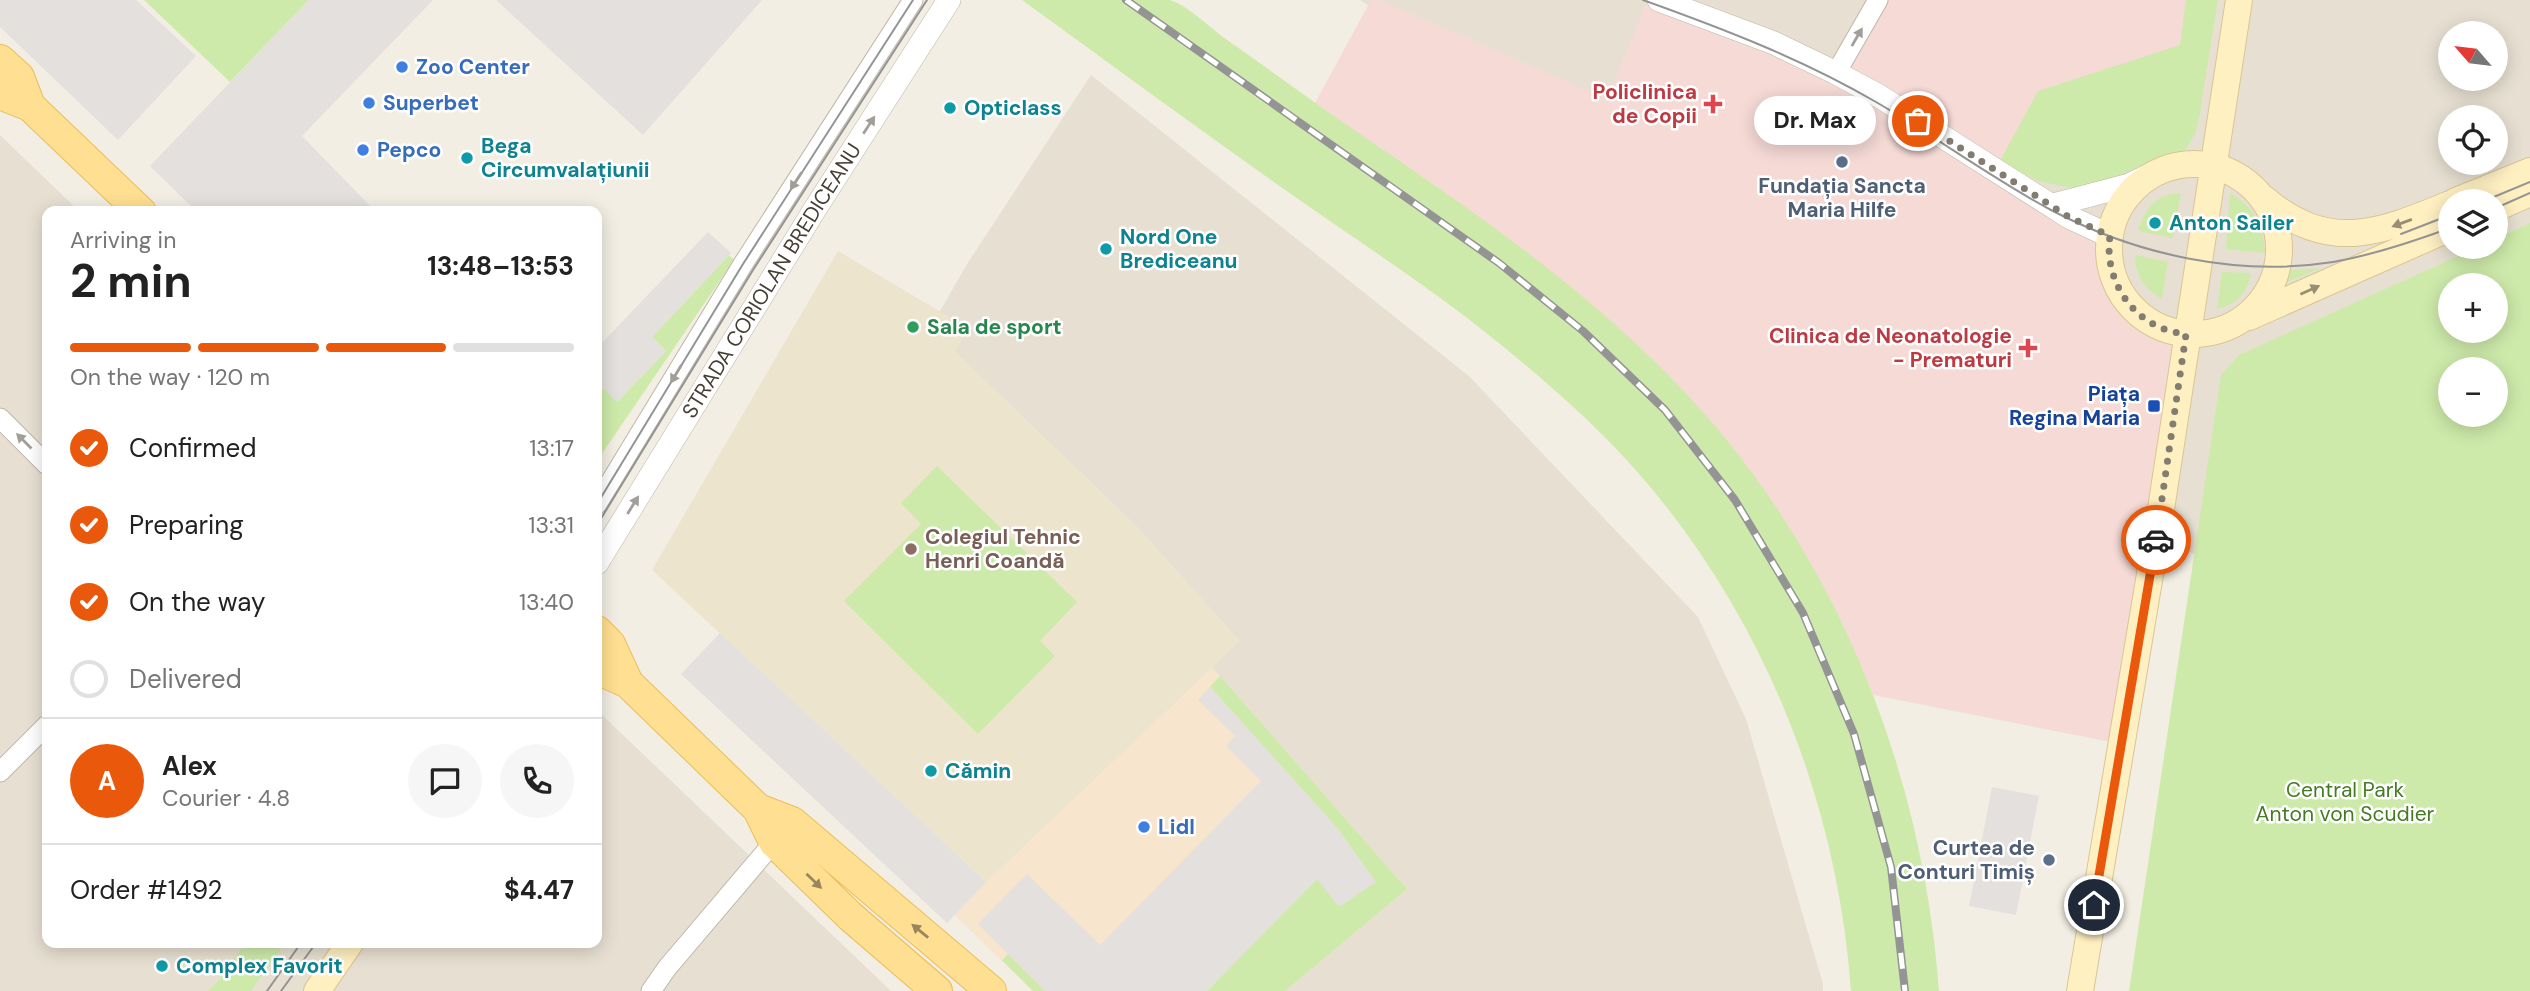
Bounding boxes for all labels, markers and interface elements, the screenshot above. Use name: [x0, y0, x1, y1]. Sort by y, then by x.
north arrow: [2438, 21, 2508, 91]
map controls: [2438, 21, 2508, 427]
one-way arrow: [1851, 27, 1863, 46]
place label: Zoo Center: [416, 53, 530, 81]
marker: Zoo Center: [394, 59, 410, 75]
place label: Policlinica de Copii: [1593, 78, 1697, 130]
place label: Superbet: [383, 89, 479, 117]
pin: [1888, 91, 1948, 151]
place label: Opticlass: [964, 94, 1062, 122]
marker: Policlinica de Copii: [1703, 94, 1723, 114]
marker: Superbet: [361, 95, 377, 111]
callout: Dr. Max: [1754, 96, 1876, 146]
marker: Opticlass: [942, 100, 958, 116]
icon: bag: [1899, 102, 1937, 140]
text: Dr. Max: [1774, 105, 1856, 135]
button: locate: [2438, 105, 2508, 175]
one-way arrow: [862, 115, 875, 134]
place label: Bega Circumvalațiunii: [481, 132, 650, 184]
place label: Pepco: [377, 136, 441, 164]
street label: STRADA CORIOLAN BREDICEANU: [676, 138, 868, 423]
marker: Pepco: [355, 142, 371, 158]
marker: Bega Circumvalațiunii: [459, 150, 475, 166]
marker: Fundația Sancta Maria Hilfe: [1834, 154, 1850, 170]
one-way arrow: [790, 171, 803, 191]
place label: Fundația Sancta Maria Hilfe: [1758, 172, 1926, 224]
button: layers: [2438, 189, 2508, 259]
place label: Anton Sailer: [2169, 209, 2294, 237]
marker: Anton Sailer: [2147, 215, 2163, 231]
one-way arrow: [2392, 217, 2413, 228]
place label: Nord One Brediceanu: [1120, 223, 1238, 275]
text: Arriving in: [70, 225, 176, 255]
marker: Nord One Brediceanu: [1098, 241, 1114, 257]
text: 13:48–13:53: [427, 249, 574, 283]
text: 2 min: [70, 251, 192, 311]
button: +: [2438, 273, 2508, 343]
one-way arrow: [2300, 284, 2320, 296]
place label: Sala de sport: [927, 313, 1062, 341]
marker: Sala de sport: [905, 319, 921, 335]
place label: Clinica de Neonatologie - Prematuri: [1769, 322, 2012, 374]
marker: Clinica de Neonatologie - Prematuri: [2018, 338, 2038, 358]
button: −: [2438, 357, 2508, 427]
text: On the way · 120 m: [70, 362, 270, 392]
one-way arrow: [670, 365, 682, 384]
place label: Piața Regina Maria: [2009, 380, 2140, 432]
marker: Piața Regina Maria: [2146, 398, 2162, 414]
icon: check: [70, 429, 108, 467]
text: Confirmed: [129, 431, 256, 465]
one-way arrow: [15, 433, 32, 450]
text: 13:17: [529, 433, 574, 463]
one-way arrow: [626, 496, 639, 515]
courier: [2121, 505, 2191, 575]
icon: check: [70, 506, 108, 544]
text: Preparing: [129, 508, 244, 542]
text: 13:31: [528, 510, 574, 540]
icon: car: [2137, 521, 2175, 559]
place label: Colegiul Tehnic Henri Coandă: [925, 523, 1081, 575]
marker: Colegiul Tehnic Henri Coandă: [903, 541, 919, 557]
icon: check: [70, 583, 108, 621]
text: On the way: [129, 585, 265, 619]
text: 13:40: [519, 587, 574, 617]
text: Delivered: [129, 662, 242, 696]
button: chat: [408, 744, 482, 818]
button: phone: [500, 744, 574, 818]
text: Alex: [162, 749, 217, 783]
place label: Cămin: [945, 757, 1011, 785]
marker: Cămin: [923, 763, 939, 779]
text: A: [98, 764, 116, 798]
park label: Central Park Anton von Scudier: [2256, 776, 2435, 828]
text: Courier · 4.8: [162, 783, 290, 813]
place label: Lidl: [1158, 813, 1195, 841]
marker: Lidl: [1136, 819, 1152, 835]
place label: Curtea de Conturi Timiș: [1897, 834, 2035, 886]
marker: Curtea de Conturi Timiș: [2041, 852, 2057, 868]
text: Order #1492: [70, 873, 223, 907]
text: $4.47: [504, 873, 574, 907]
one-way arrow: [806, 873, 823, 890]
pin: [2064, 875, 2124, 935]
icon: home: [2075, 886, 2113, 924]
one-way arrow: [911, 923, 929, 938]
place label: Complex Favorit: [176, 952, 343, 980]
marker: Complex Favorit: [154, 958, 170, 974]

